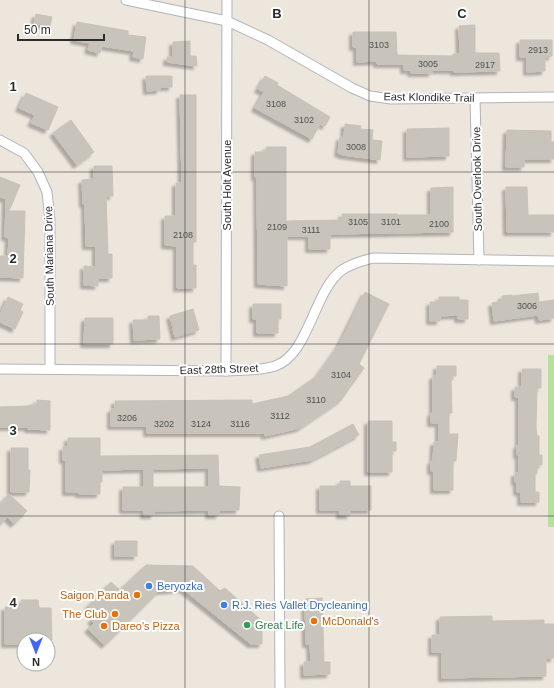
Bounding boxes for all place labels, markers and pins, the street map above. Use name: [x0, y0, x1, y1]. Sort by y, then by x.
place label: Beryozka: [157, 580, 204, 592]
marker: Beryozka: [144, 581, 154, 591]
place label: Saigon Panda: [60, 589, 130, 601]
marker: Saigon Panda: [132, 590, 142, 600]
place label: R.J. Ries Vallet Drycleaning: [232, 599, 368, 611]
marker: R.J. Ries Vallet Drycleaning: [219, 600, 229, 610]
place label: The Club: [62, 608, 107, 620]
marker: The Club: [110, 609, 120, 619]
place label: McDonald's: [322, 615, 380, 627]
marker: McDonald's: [309, 616, 319, 626]
place label: Great Life: [255, 619, 303, 631]
place label: Dareo's Pizza: [112, 620, 180, 632]
marker: Great Life: [242, 620, 252, 630]
marker: Dareo's Pizza: [99, 621, 109, 631]

